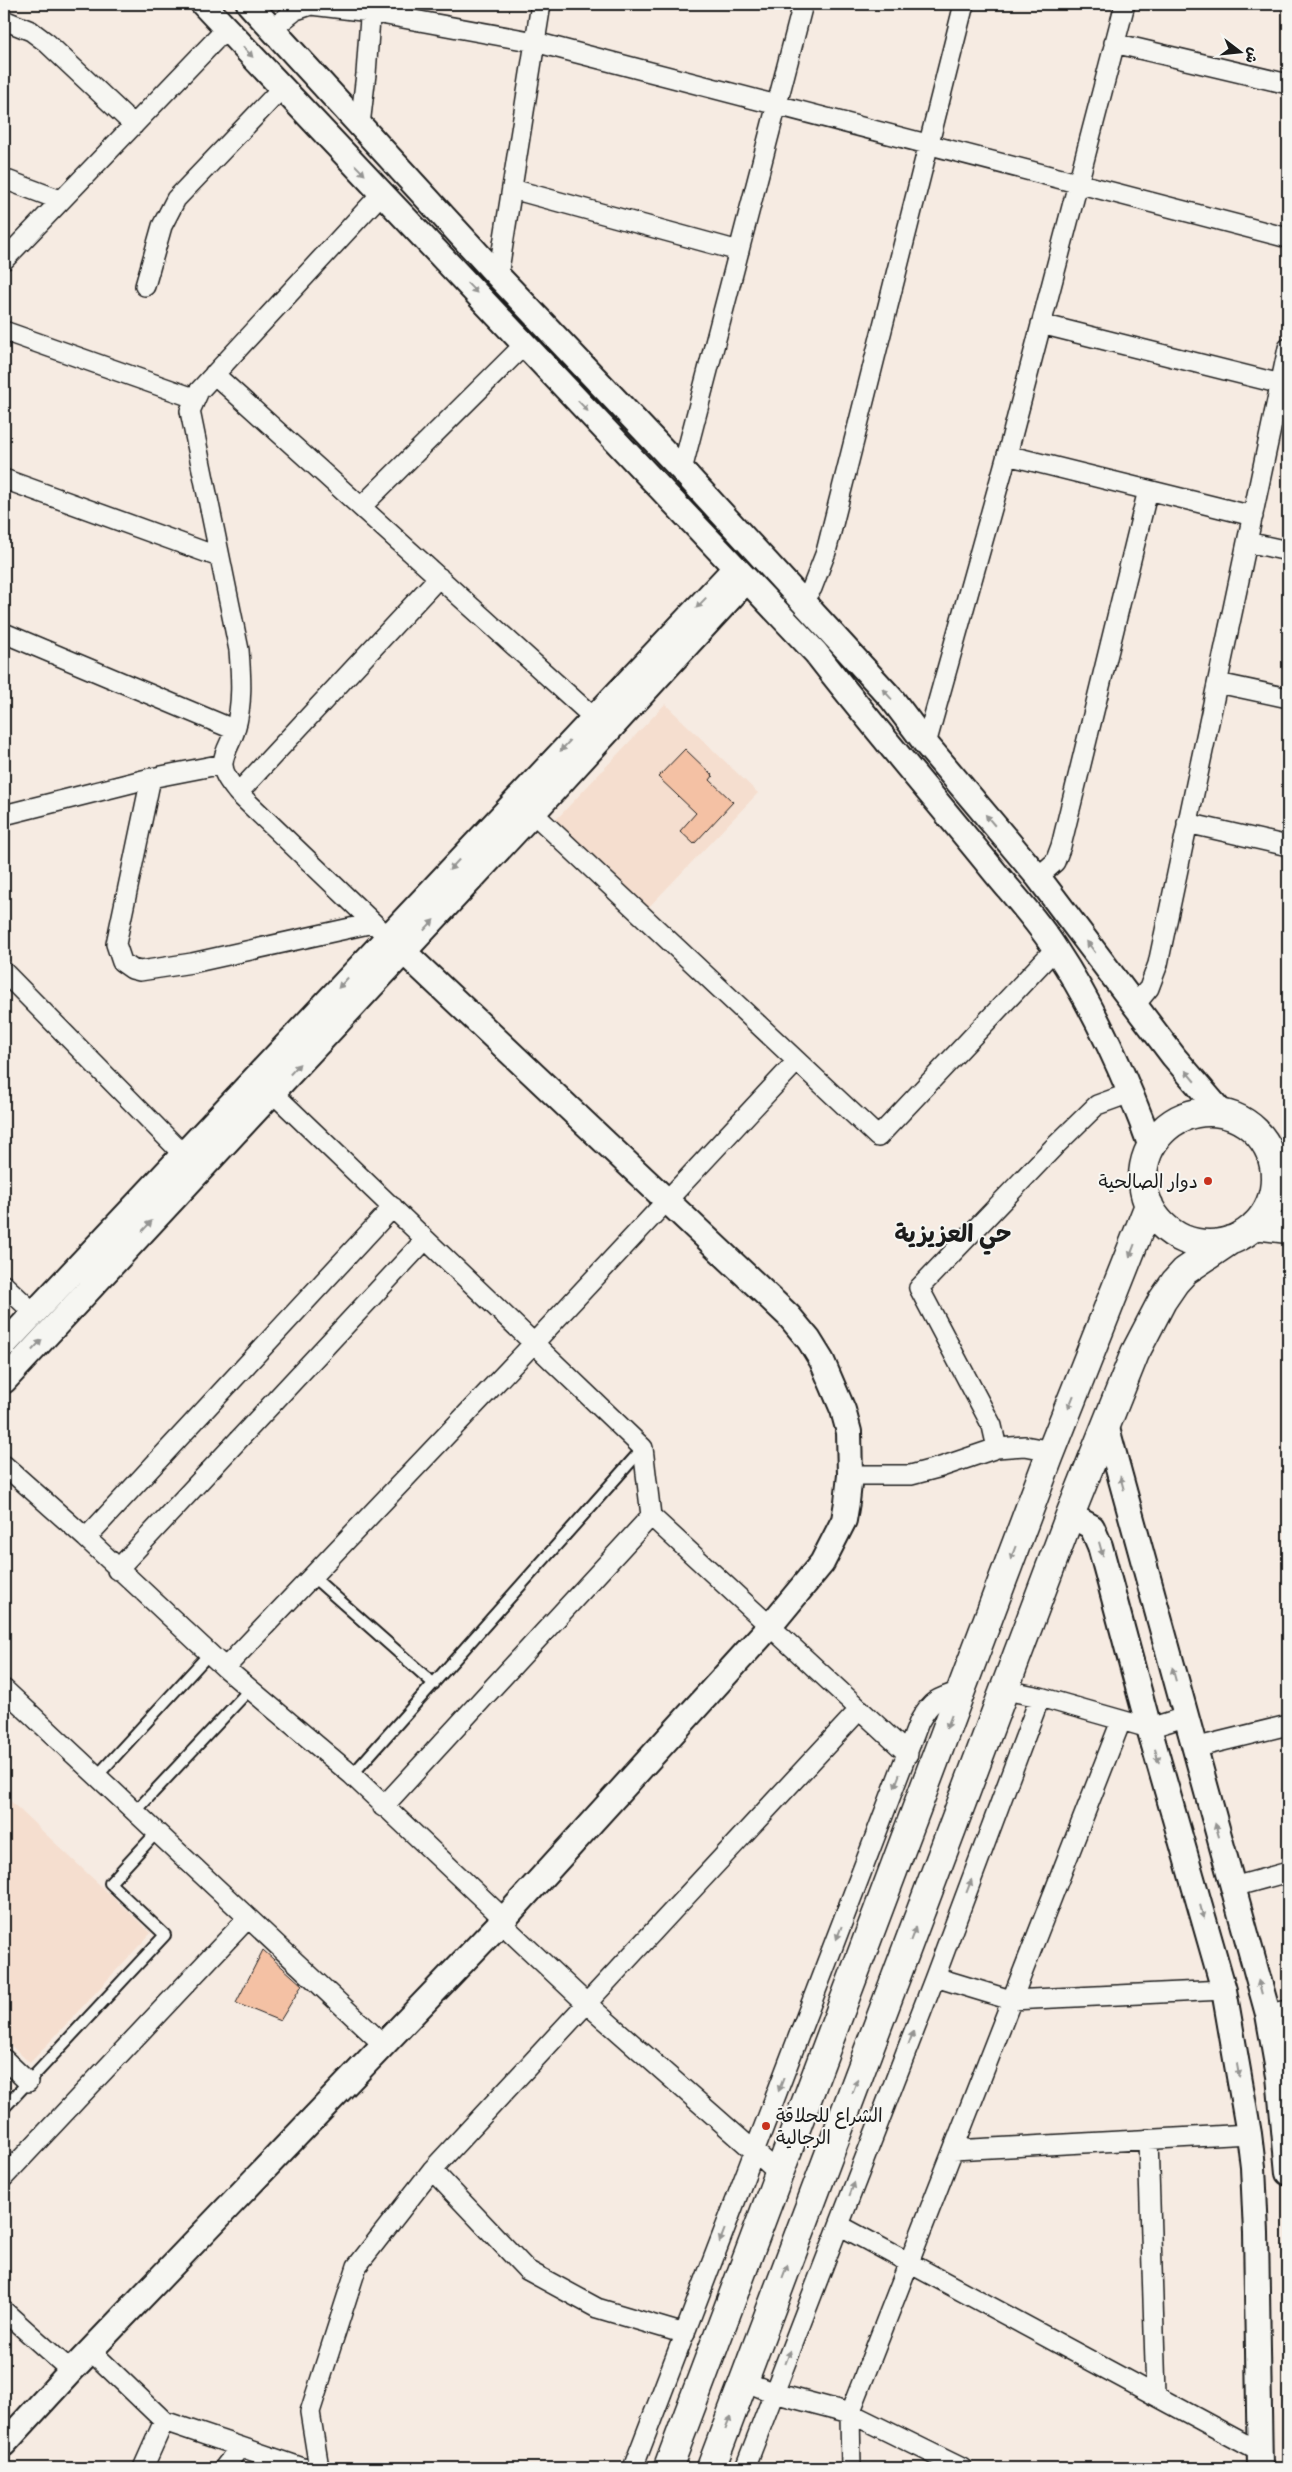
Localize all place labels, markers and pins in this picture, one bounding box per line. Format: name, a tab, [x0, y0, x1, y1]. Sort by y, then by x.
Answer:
place label: دوار الصالحية	[1098, 1173, 1198, 1196]
marker: دوار الصالحية	[1202, 1175, 1214, 1187]
place label: الشراع للحلاقة الرجالية	[776, 2107, 883, 2152]
marker: الشراع للحلاقة الرجالية	[760, 2120, 772, 2132]

